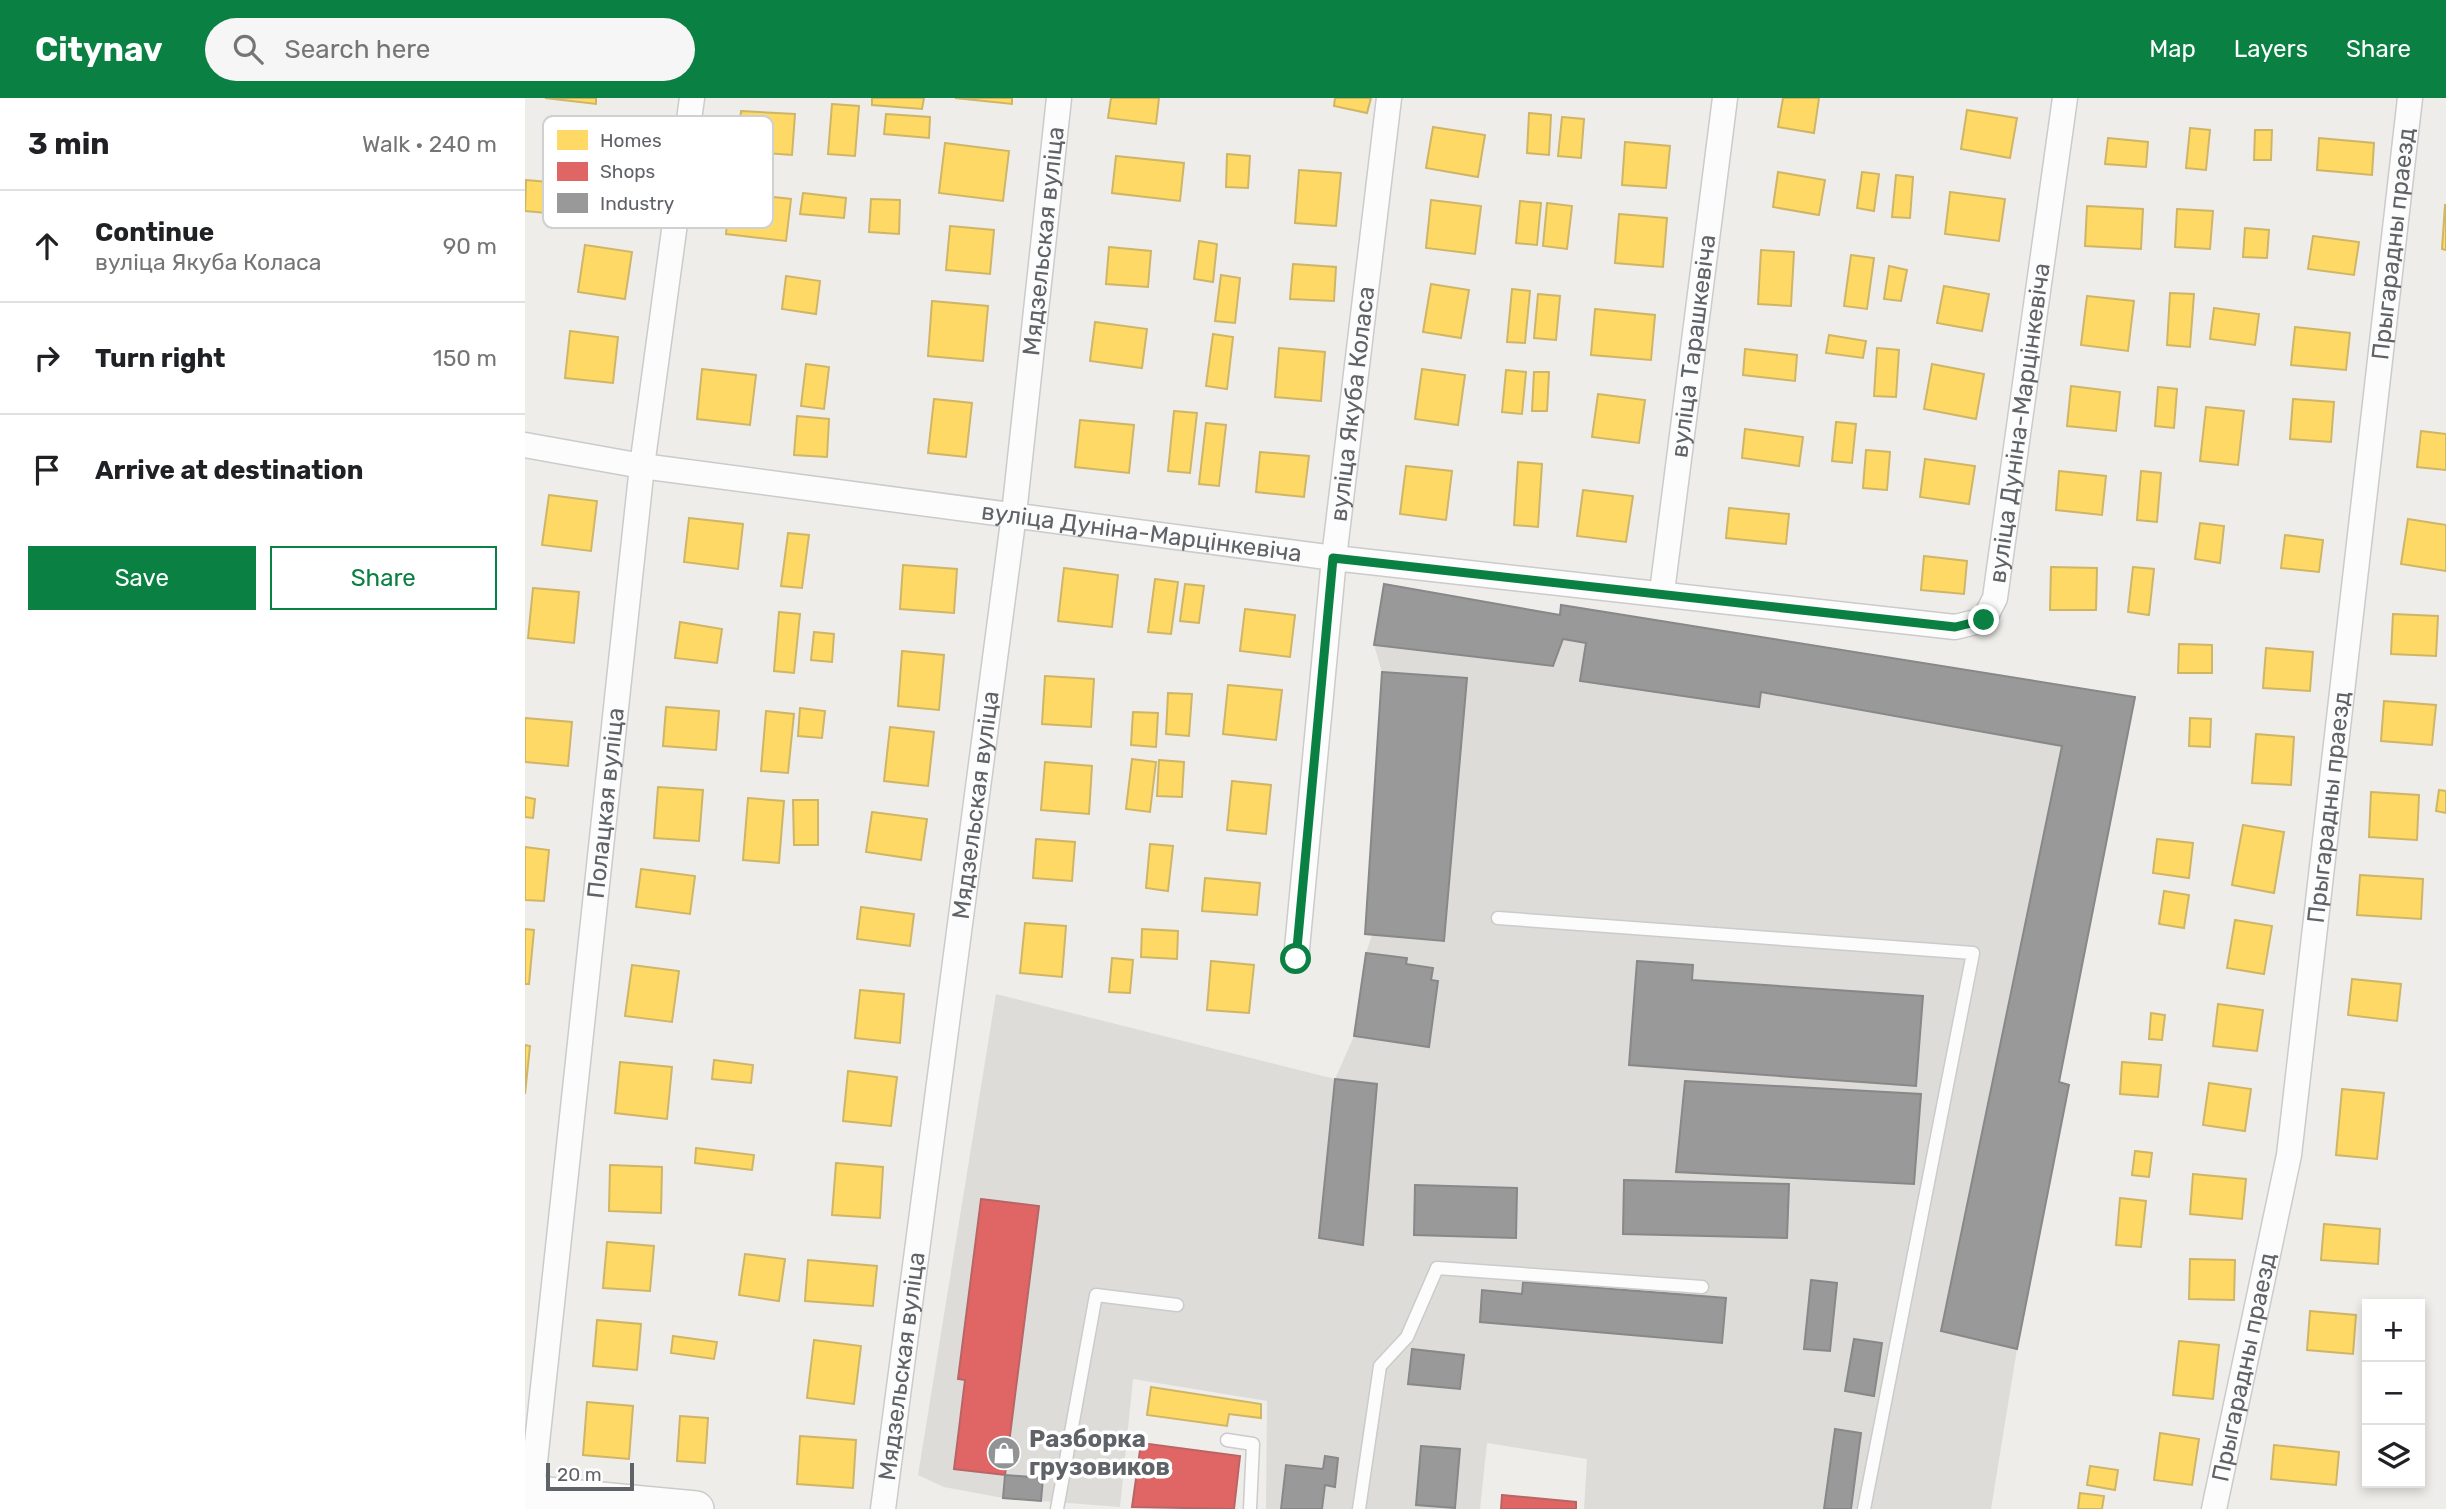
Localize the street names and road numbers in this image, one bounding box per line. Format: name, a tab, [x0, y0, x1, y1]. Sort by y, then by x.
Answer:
street label: Мядзельская вуліца	[1017, 125, 1070, 357]
street label: Прыгарадны праезд	[2366, 126, 2420, 361]
street label: вуліца Тарашкевіча	[1665, 233, 1721, 459]
street label: вуліца Дуніна-Марцінкевіча	[1983, 261, 2056, 585]
street label: вуліца Якуба Коласа	[1324, 285, 1380, 523]
street label: вуліца Дуніна-Марцінкевіча	[980, 497, 1304, 568]
street label: Мядзельская вуліца	[947, 689, 1005, 921]
street label: Прыгарадны праезд	[2302, 690, 2356, 925]
street label: Полацкая вуліца	[582, 706, 630, 900]
street label: Мядзельская вуліца	[873, 1250, 931, 1482]
street label: Прыгарадны праезд	[2206, 1250, 2282, 1484]

